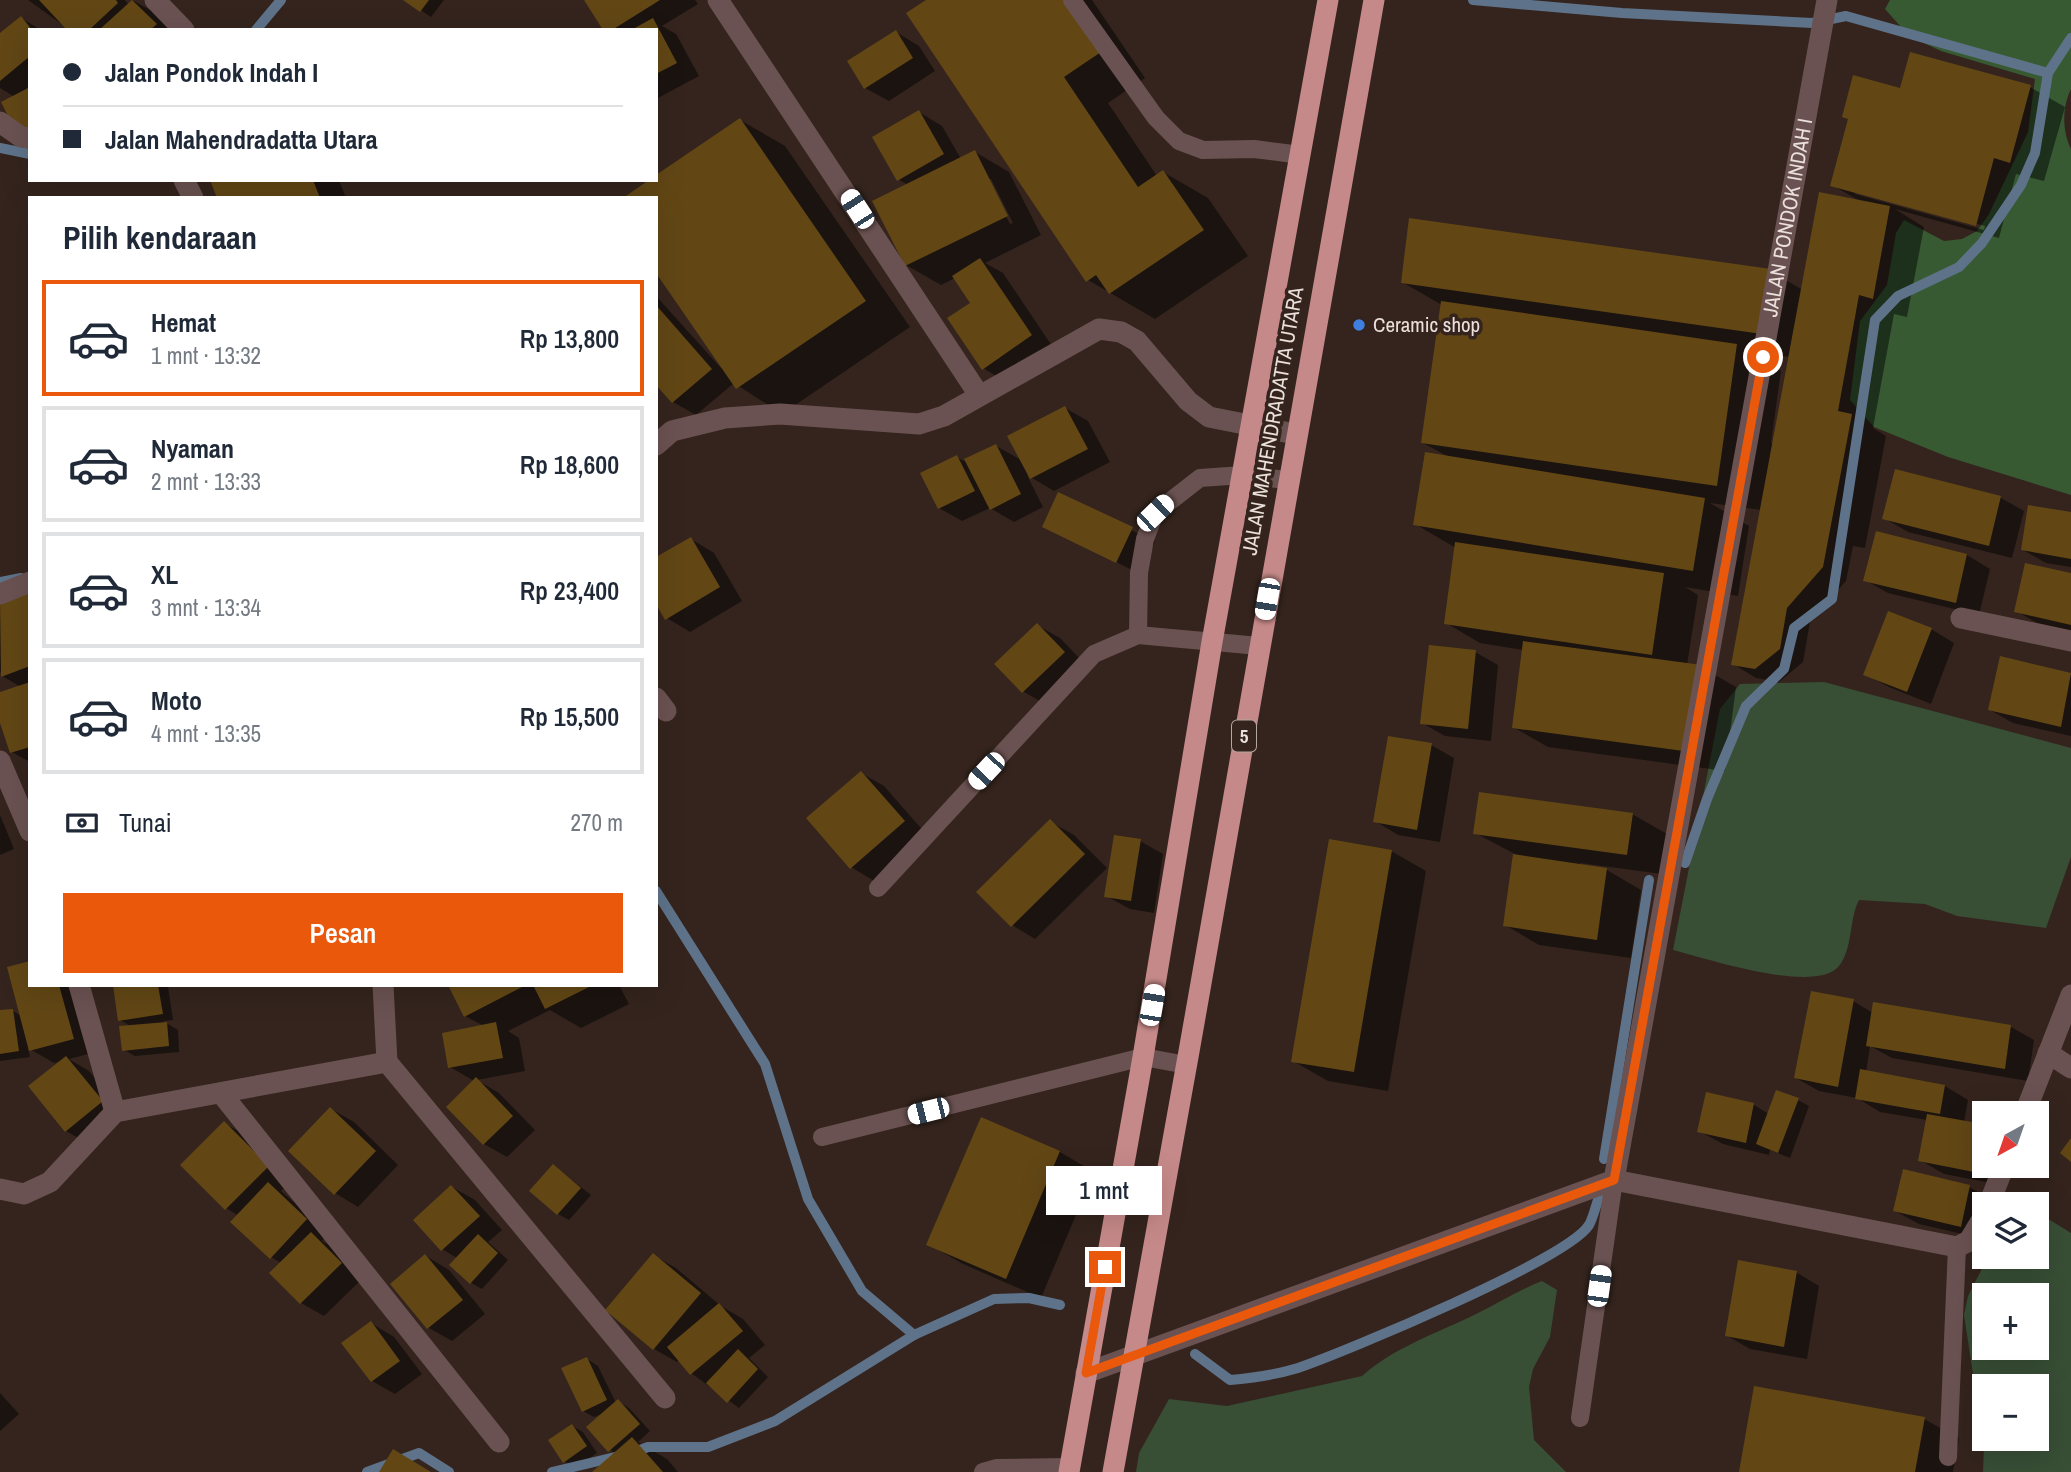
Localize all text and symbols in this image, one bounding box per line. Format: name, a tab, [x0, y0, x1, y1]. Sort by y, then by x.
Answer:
text: Jalan Pondok Indah I	[105, 55, 318, 90]
street label: JALAN PONDOK INDAH I	[1755, 116, 1819, 319]
text: Jalan Mahendradatta Utara	[105, 122, 378, 157]
car	[837, 186, 878, 232]
text: Pilih kendaraan	[63, 216, 257, 259]
street label: JALAN MAHENDRADATTA UTARA	[1235, 284, 1310, 557]
text: Hemat	[151, 305, 216, 340]
icon: car	[67, 307, 130, 370]
place label: Ceramic shop	[1373, 310, 1480, 339]
marker: Ceramic shop	[1351, 317, 1367, 333]
text: Rp 13,800	[520, 321, 619, 356]
text: 1 mnt · 13:32	[151, 340, 261, 371]
route start	[1747, 341, 1779, 373]
text: Nyaman	[151, 431, 234, 466]
icon: car	[67, 433, 130, 496]
text: Rp 18,600	[520, 447, 619, 482]
text: 2 mnt · 13:33	[151, 466, 261, 497]
car	[1133, 491, 1178, 535]
text: XL	[151, 557, 178, 592]
icon: car	[67, 559, 130, 622]
text: Rp 23,400	[520, 573, 619, 608]
car	[1254, 576, 1281, 622]
text: 3 mnt · 13:34	[151, 592, 261, 623]
text: Moto	[151, 683, 202, 718]
icon: car	[67, 685, 130, 748]
text: Rp 15,500	[520, 699, 619, 734]
text: 4 mnt · 13:35	[151, 718, 261, 749]
road number: 5	[1232, 720, 1256, 751]
car	[964, 748, 1009, 794]
icon: cash	[63, 804, 101, 842]
text: Tunai	[119, 805, 172, 840]
text: 270 m	[571, 807, 623, 838]
button: Pesan	[63, 893, 623, 973]
car	[1139, 982, 1166, 1028]
car	[906, 1096, 951, 1126]
north arrow	[1972, 1101, 2049, 1178]
map controls	[1972, 1101, 2049, 1451]
callout: 1 mnt	[1047, 1166, 1163, 1214]
text: 1 mnt	[1079, 1175, 1129, 1206]
button: layers	[1972, 1192, 2049, 1269]
route end	[1089, 1251, 1121, 1283]
car	[1586, 1264, 1613, 1308]
button: +	[1972, 1283, 2049, 1360]
button: −	[1972, 1374, 2049, 1451]

